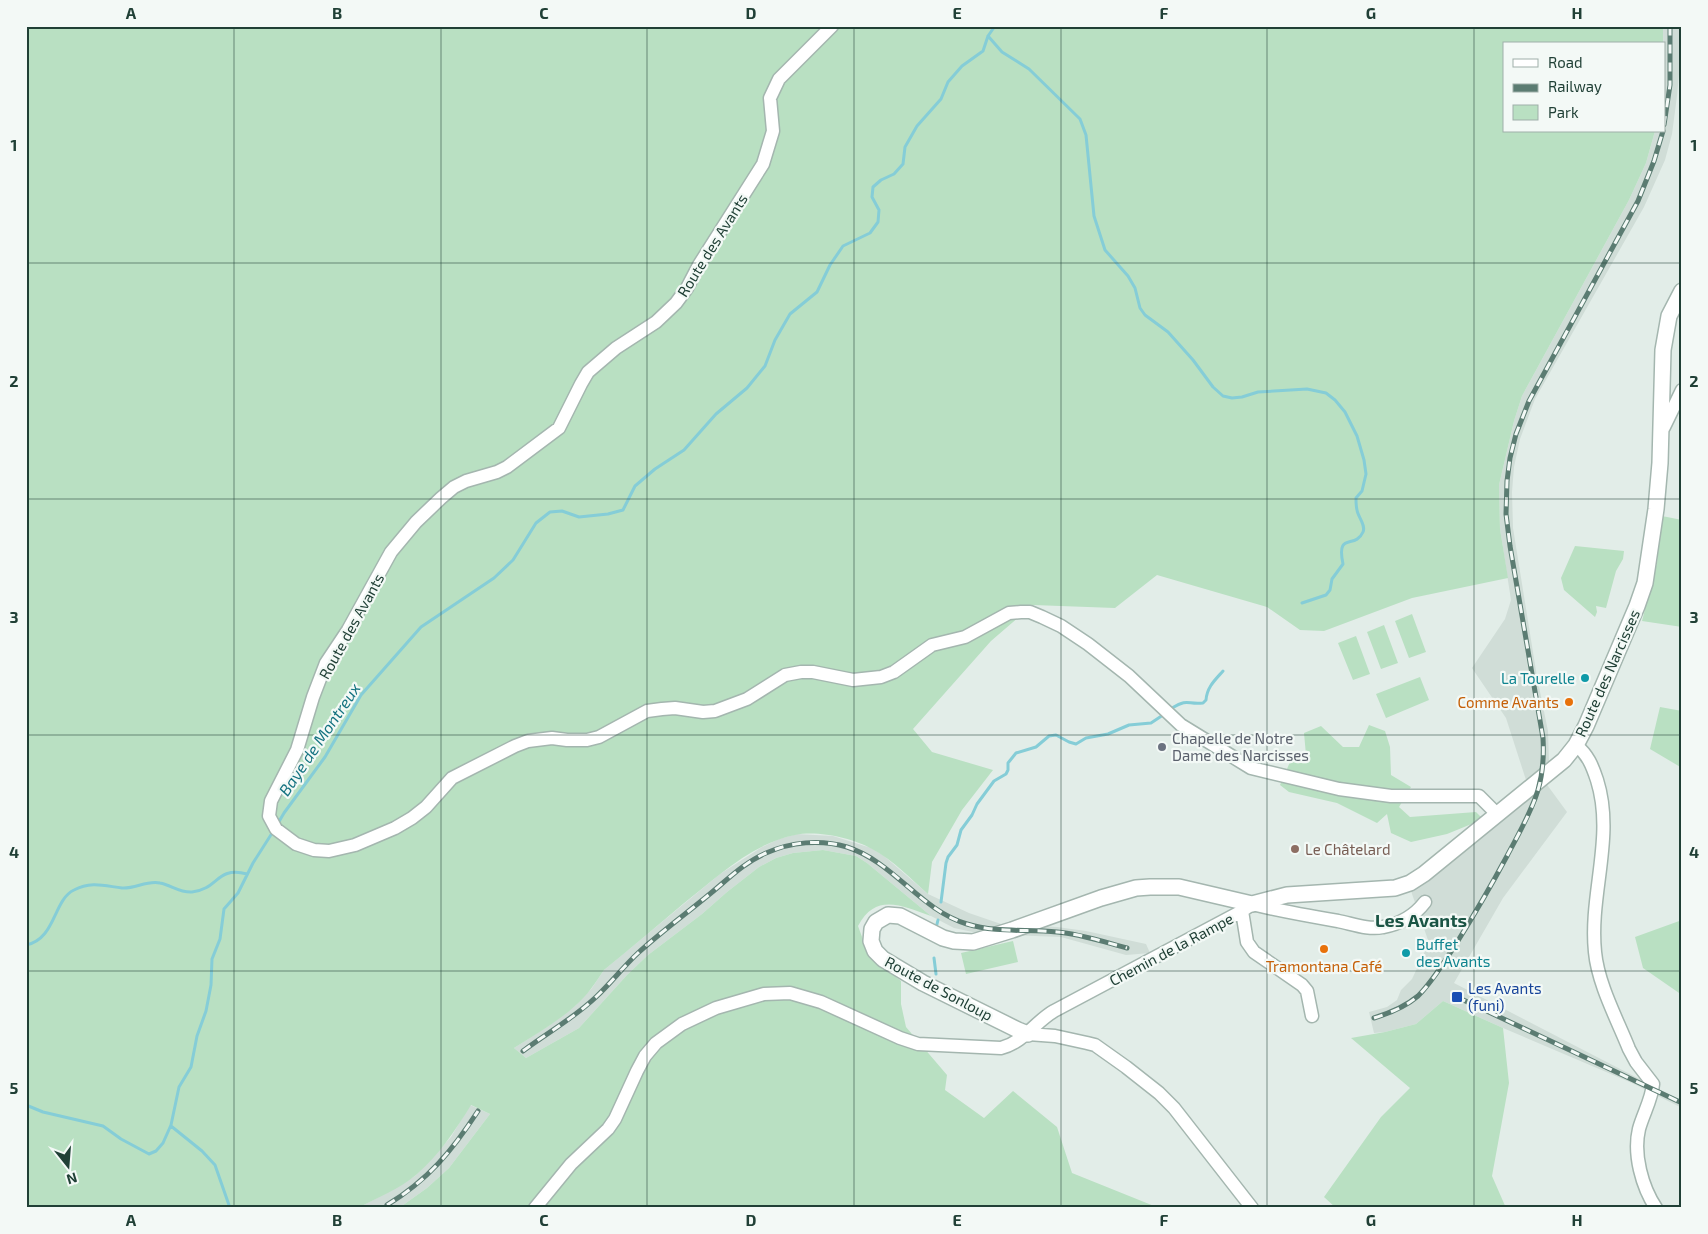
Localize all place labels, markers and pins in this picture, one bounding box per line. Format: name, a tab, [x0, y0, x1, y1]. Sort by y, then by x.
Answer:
place label: La Tourelle	[1501, 669, 1575, 687]
marker: La Tourelle	[1579, 672, 1591, 684]
place label: Comme Avants	[1457, 693, 1559, 711]
marker: Comme Avants	[1563, 696, 1575, 708]
place label: Chapelle de Notre Dame des Narcisses	[1172, 729, 1309, 764]
marker: Chapelle de Notre Dame des Narcisses	[1156, 741, 1168, 753]
place label: Le Châtelard	[1305, 840, 1391, 858]
marker: Le Châtelard	[1289, 843, 1301, 855]
place label: Buffet des Avants	[1416, 935, 1490, 970]
marker: Tramontana Café	[1318, 943, 1330, 955]
marker: Buffet des Avants	[1400, 947, 1412, 959]
place label: Tramontana Café	[1266, 957, 1382, 975]
place label: Les Avants (funi)	[1468, 979, 1542, 1014]
marker: Les Avants (funi)	[1450, 990, 1464, 1004]

